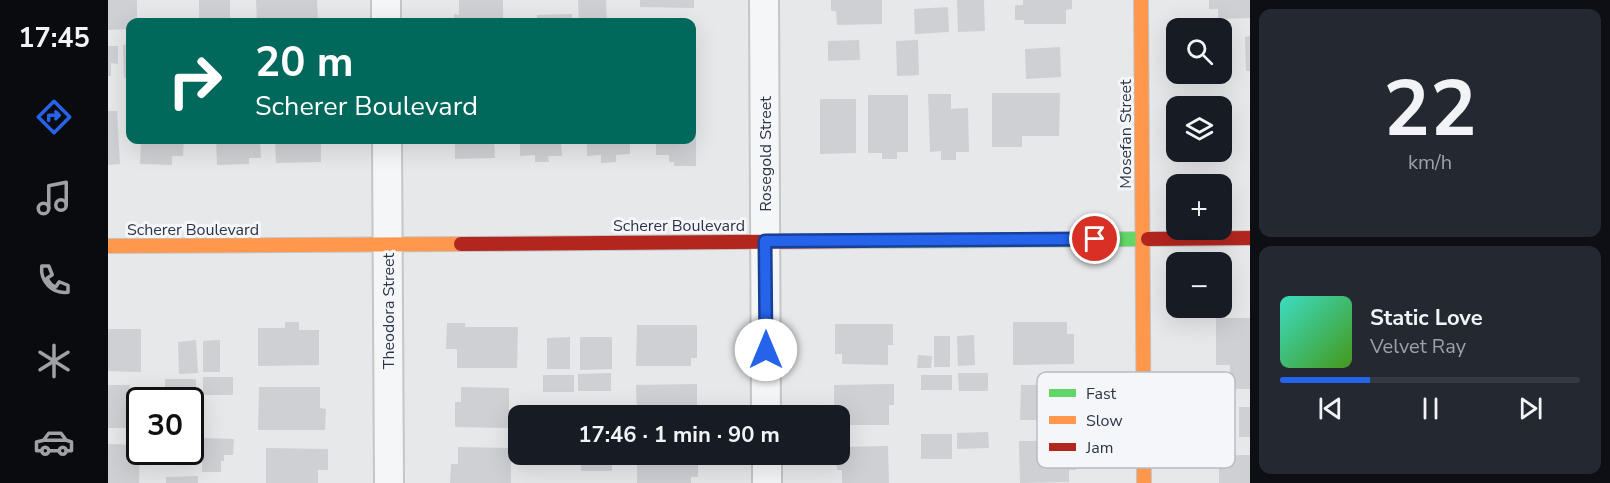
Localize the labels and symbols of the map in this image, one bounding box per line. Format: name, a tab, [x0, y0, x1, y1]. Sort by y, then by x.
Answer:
street label: Mosefan Street	[1115, 79, 1137, 189]
street label: Rosegold Street	[755, 96, 777, 212]
pin	[1069, 213, 1120, 264]
street label: Scherer Boulevard	[613, 215, 745, 237]
street label: Scherer Boulevard	[127, 219, 259, 241]
street label: Theodora Street	[378, 252, 400, 369]
position arrow	[734, 318, 798, 382]
legend	[1037, 372, 1235, 468]
text: Fast	[1086, 383, 1117, 405]
speed limit sign: 30	[126, 387, 204, 465]
text: Slow	[1086, 410, 1123, 432]
text: Jam	[1085, 437, 1113, 459]

